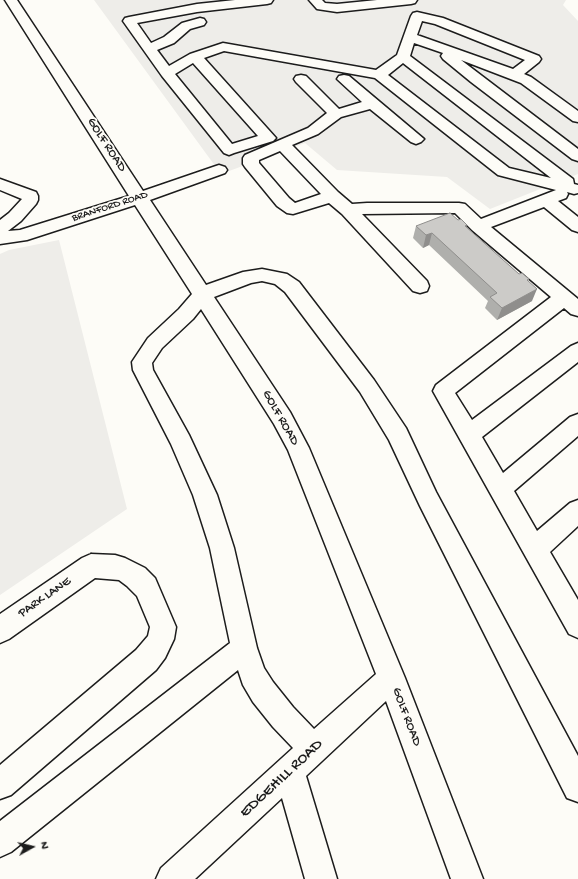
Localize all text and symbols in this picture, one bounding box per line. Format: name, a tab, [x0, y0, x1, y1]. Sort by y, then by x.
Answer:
street label: GOLF ROAD	[83, 115, 129, 175]
street label: BRANFORD ROAD	[70, 189, 150, 225]
street label: GOLF ROAD	[258, 388, 302, 448]
street label: PARK LANE	[16, 574, 74, 622]
street label: GOLF ROAD	[388, 686, 424, 748]
street label: EDGEHILL ROAD	[236, 736, 328, 822]
north arrow	[12, 827, 52, 867]
text: N	[37, 841, 50, 850]

